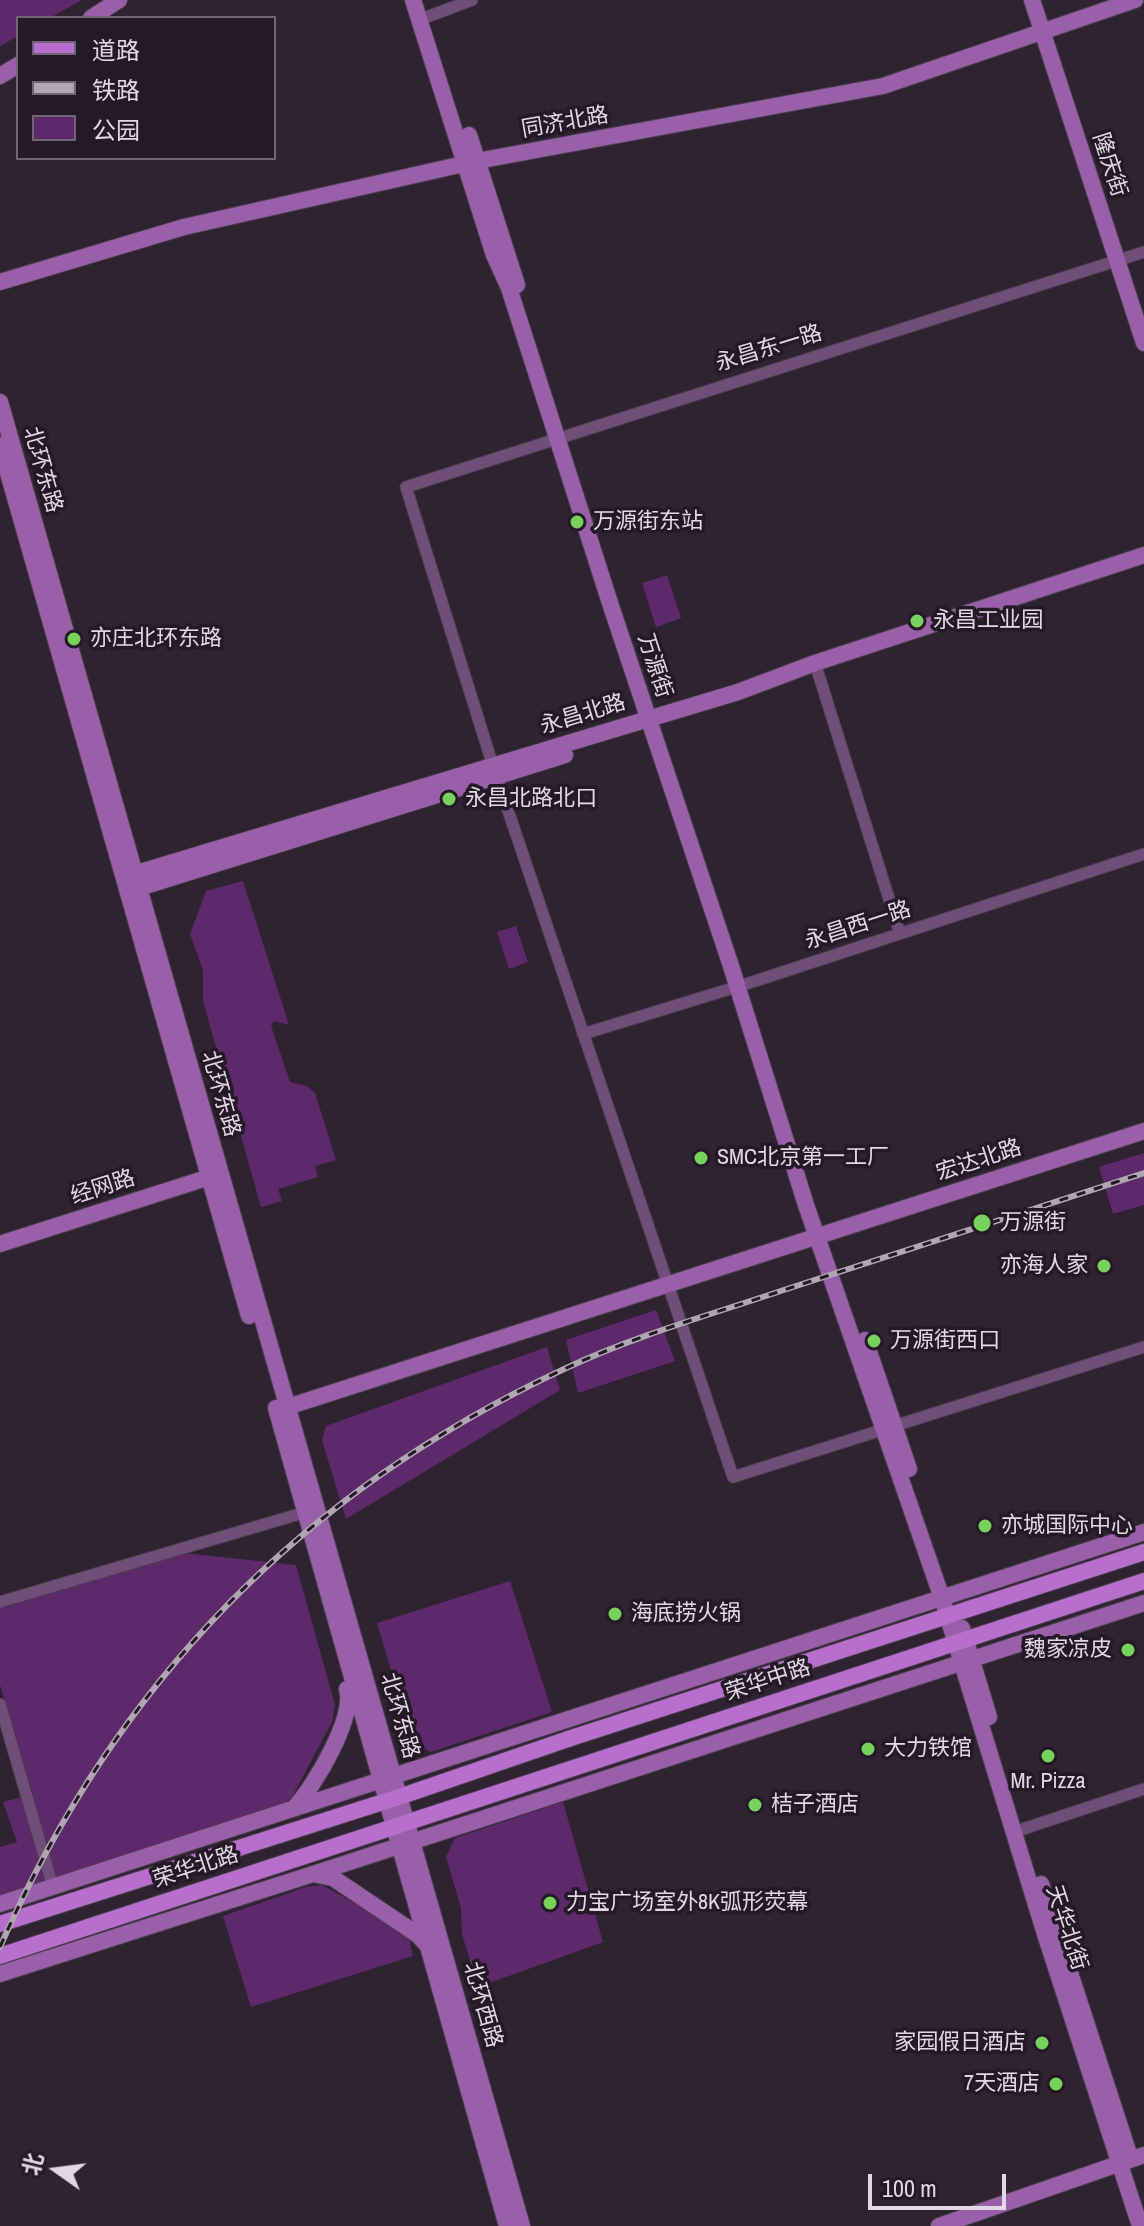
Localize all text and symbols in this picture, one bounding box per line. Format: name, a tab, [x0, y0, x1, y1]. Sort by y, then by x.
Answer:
legend	[16, 16, 276, 160]
text: 道路	[92, 34, 140, 66]
text: 铁路	[92, 74, 140, 106]
street label: 同济北路	[519, 102, 611, 144]
text: 公园	[92, 114, 140, 146]
street label: 隆庆街	[1086, 130, 1132, 200]
street label: 永昌东一路	[713, 320, 825, 378]
street label: 北环东路	[17, 424, 67, 516]
place label: 万源街东站	[593, 509, 703, 535]
marker: 万源街东站	[568, 513, 586, 531]
place label: 永昌工业园	[933, 608, 1043, 634]
marker: 永昌工业园	[908, 612, 926, 630]
place label: 亦庄北环东路	[90, 626, 222, 652]
marker: 亦庄北环东路	[65, 630, 83, 648]
street label: 万源街	[631, 631, 677, 701]
street label: 永昌北路	[537, 690, 629, 740]
place label: 永昌北路北口	[465, 786, 597, 812]
marker: 永昌北路北口	[440, 790, 458, 808]
street label: 永昌西一路	[802, 896, 914, 956]
street label: 北环东路	[195, 1048, 245, 1140]
street label: 宏达北路	[933, 1135, 1025, 1187]
place label: SMC北京第一工厂	[717, 1145, 889, 1171]
marker: SMC北京第一工厂	[692, 1149, 710, 1167]
street label: 经网路	[68, 1165, 138, 1211]
place label: 万源街	[1000, 1210, 1066, 1236]
marker: 万源街	[971, 1212, 993, 1234]
place label: 亦海人家	[1000, 1253, 1088, 1279]
marker: 亦海人家	[1095, 1257, 1113, 1275]
place label: 万源街西口	[890, 1328, 1000, 1354]
marker: 万源街西口	[865, 1332, 883, 1350]
place label: 亦城国际中心	[1001, 1513, 1133, 1539]
marker: 亦城国际中心	[976, 1517, 994, 1535]
place label: 海底捞火锅	[631, 1601, 741, 1627]
marker: 海底捞火锅	[606, 1605, 624, 1623]
place label: 魏家凉皮	[1024, 1637, 1112, 1663]
marker: 魏家凉皮	[1119, 1641, 1137, 1659]
street label: 荣华中路	[722, 1655, 814, 1707]
street label: 北环东路	[374, 1670, 424, 1762]
place label: 大力铁馆	[884, 1736, 972, 1762]
marker: 大力铁馆	[859, 1740, 877, 1758]
marker: Mr. Pizza	[1039, 1747, 1057, 1765]
place label: Mr. Pizza	[1010, 1769, 1086, 1795]
place label: 桔子酒店	[771, 1792, 859, 1818]
marker: 桔子酒店	[746, 1796, 764, 1814]
street label: 荣华北路	[150, 1842, 242, 1894]
street label: 天华北街	[1040, 1882, 1092, 1974]
place label: 力宝广场室外8K弧形荧幕	[566, 1890, 808, 1916]
marker: 力宝广场室外8K弧形荧幕	[541, 1894, 559, 1912]
street label: 北环西路	[457, 1959, 507, 2051]
place label: 家园假日酒店	[894, 2030, 1026, 2056]
marker: 家园假日酒店	[1033, 2034, 1051, 2052]
place label: 7天酒店	[964, 2071, 1040, 2097]
marker: 7天酒店	[1047, 2075, 1065, 2093]
north arrow	[16, 2130, 96, 2210]
text: 北	[15, 2150, 50, 2179]
scale bar	[872, 2158, 1010, 2208]
text: 100 m	[882, 2172, 937, 2204]

